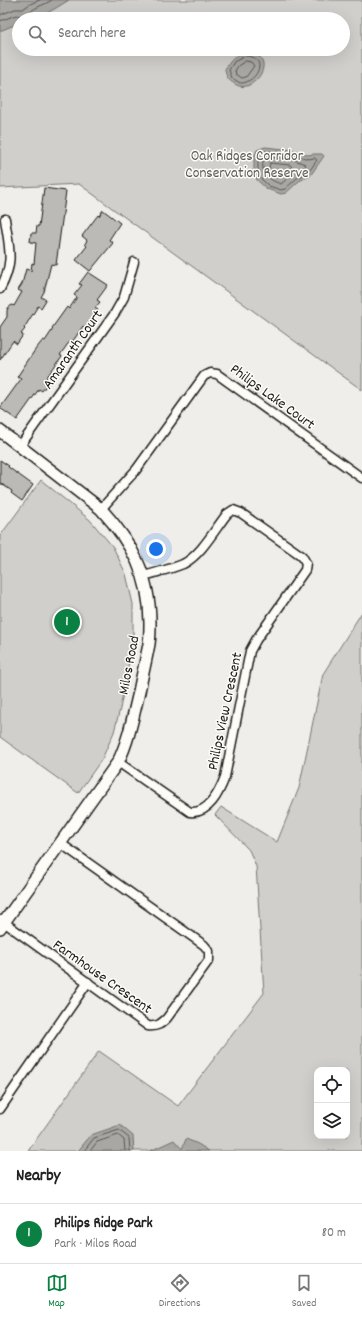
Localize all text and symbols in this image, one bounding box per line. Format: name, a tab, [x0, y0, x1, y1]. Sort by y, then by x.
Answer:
search box	[12, 12, 350, 56]
icon: search	[26, 23, 48, 45]
text: Search here	[58, 23, 126, 45]
park label: Oak Ridges Corridor Conservation Reserve	[185, 146, 309, 185]
street label: Amaranth Court	[38, 306, 109, 394]
street label: Philips Lake Court	[225, 359, 319, 436]
your location	[146, 539, 166, 559]
pin: 1	[54, 607, 80, 637]
street label: Milos Road	[113, 634, 146, 697]
street label: Philips View Crescent	[203, 650, 249, 772]
street label: Farmhouse Crescent	[48, 935, 156, 1020]
map controls	[314, 1067, 350, 1139]
button: locate	[314, 1067, 350, 1103]
button: layers	[314, 1103, 350, 1139]
text: Nearby	[16, 1165, 60, 1189]
text: Philips Ridge Park	[54, 1213, 153, 1235]
text: 1	[28, 1224, 30, 1243]
text: 80 m	[322, 1224, 346, 1243]
text: Park · Milos Road	[54, 1235, 137, 1254]
tab: Map	[46, 1272, 68, 1312]
tab: Directions	[159, 1272, 201, 1312]
tab: Saved	[292, 1272, 316, 1312]

